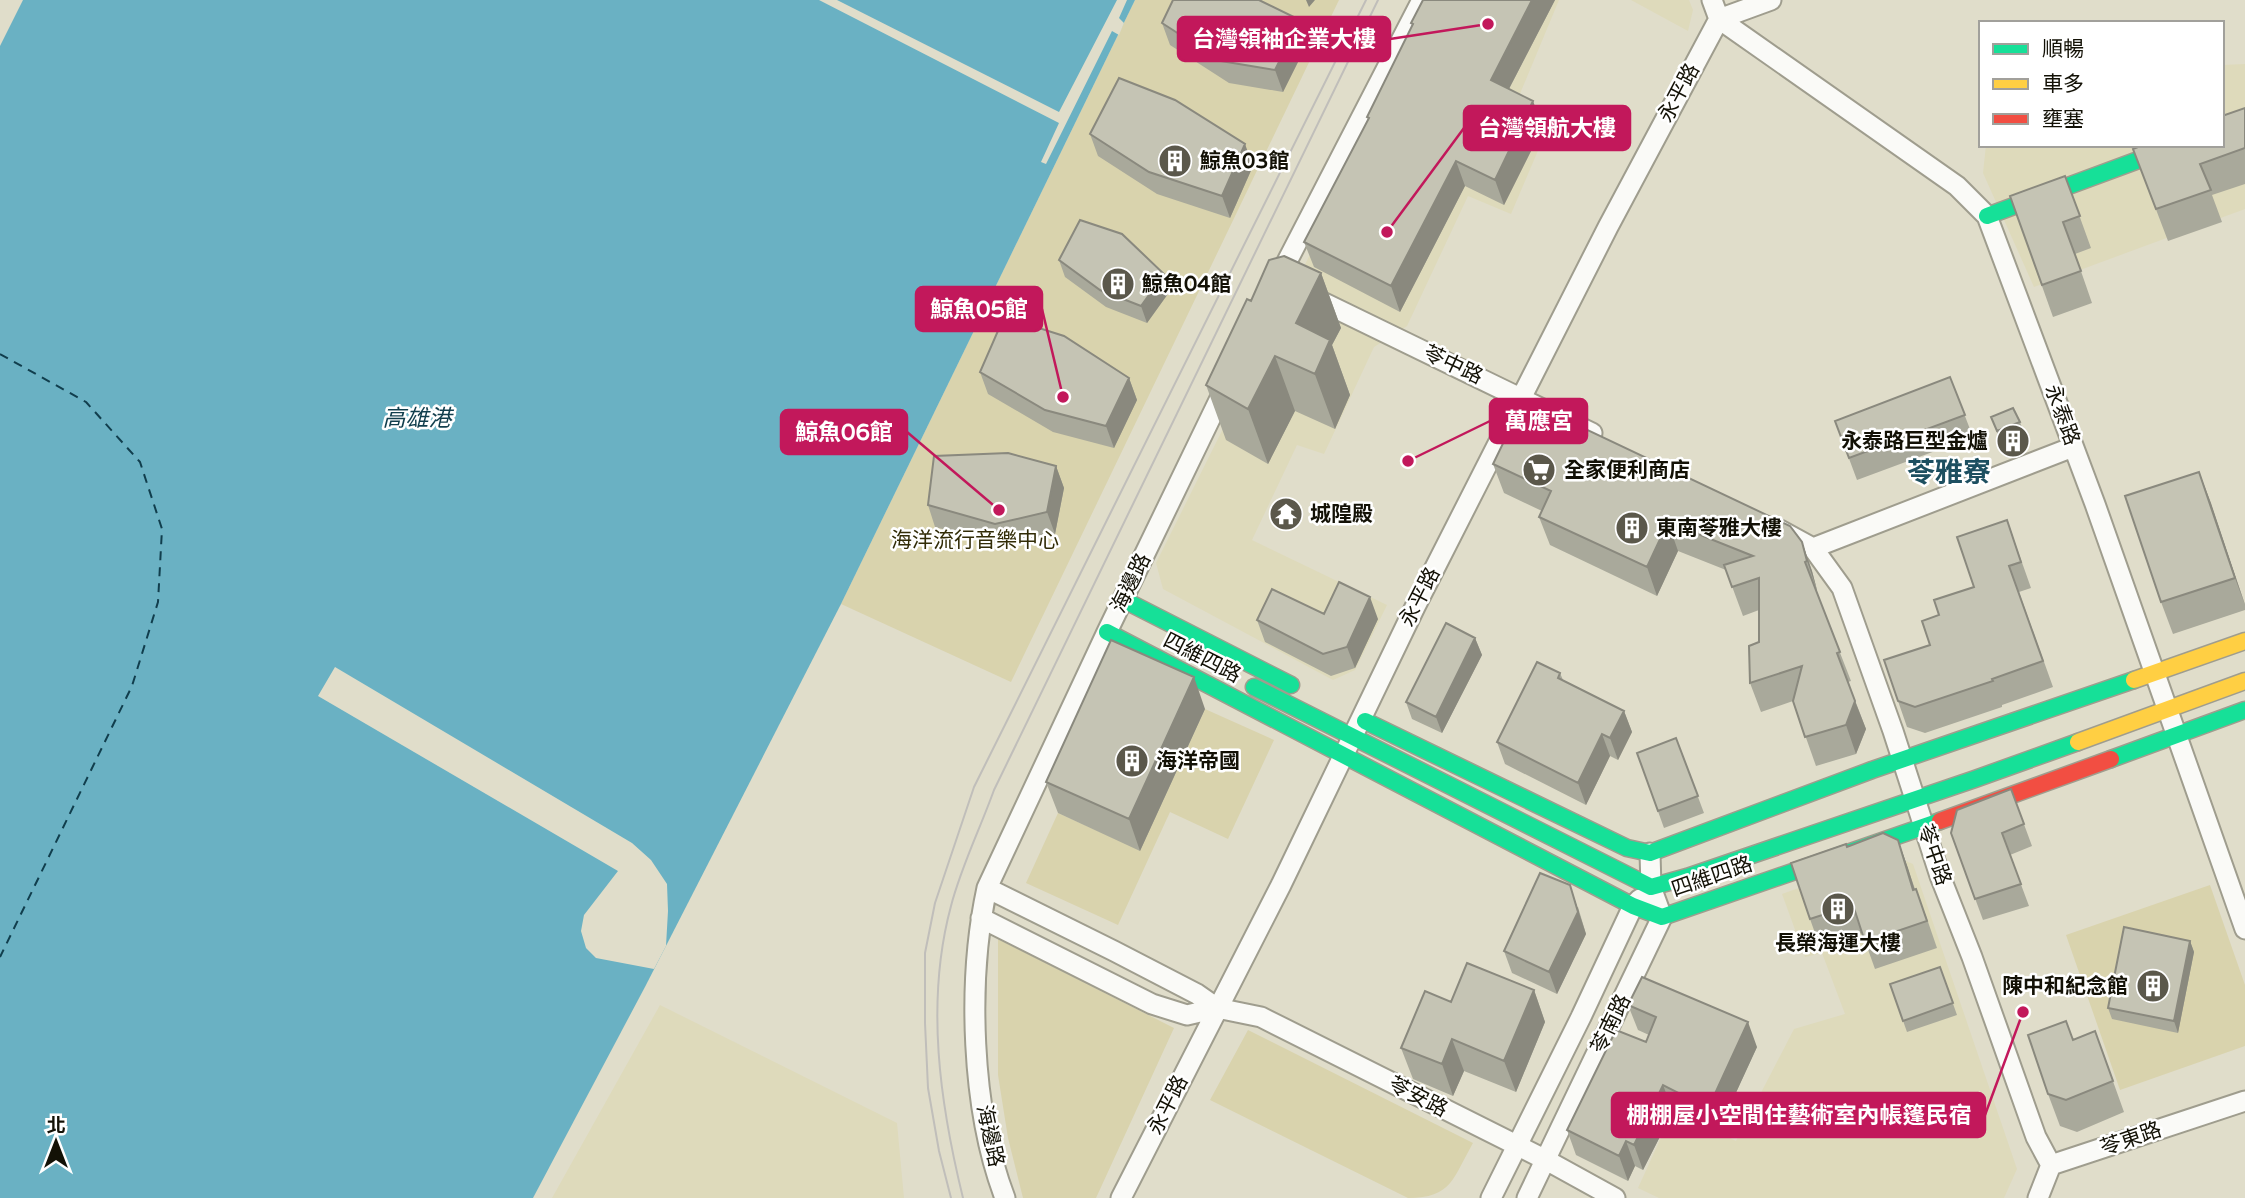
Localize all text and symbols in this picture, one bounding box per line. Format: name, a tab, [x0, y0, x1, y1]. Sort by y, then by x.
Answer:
callout: 台灣領袖企業大樓	[1178, 17, 1390, 61]
legend	[1979, 21, 2224, 147]
text: 台灣領袖企業大樓	[1192, 26, 1376, 54]
text: 順暢	[2042, 37, 2084, 62]
street label: 永平路	[1653, 59, 1705, 127]
text: 車多	[2042, 72, 2084, 97]
callout: 台灣領航大樓	[1464, 106, 1630, 150]
text: 壅塞	[2042, 107, 2084, 132]
text: 台灣領航大樓	[1478, 115, 1616, 143]
building icon: 鯨魚03館	[1156, 142, 1194, 180]
place label: 鯨魚03館	[1200, 149, 1289, 174]
building icon: 鯨魚04館	[1099, 265, 1137, 303]
place label: 鯨魚04館	[1142, 272, 1231, 297]
callout: 鯨魚05館	[916, 287, 1042, 331]
text: 鯨魚05館	[930, 296, 1028, 324]
street label: 苓中路	[1419, 340, 1487, 390]
street label: 永泰路	[2039, 381, 2085, 449]
callout: 萬應宮	[1490, 399, 1587, 443]
water label: 高雄港	[383, 405, 455, 433]
text: 萬應宮	[1505, 408, 1574, 436]
callout: 鯨魚06館	[781, 410, 907, 454]
text: 鯨魚06館	[795, 419, 893, 447]
building icon: 永泰路巨型金爐	[1994, 422, 2032, 460]
place label: 永泰路巨型金爐	[1841, 429, 1988, 454]
supermarket icon: 全家便利商店	[1520, 451, 1558, 489]
district label: 苓雅寮	[1907, 456, 1991, 490]
place label: 全家便利商店	[1564, 458, 1690, 483]
temple icon: 城隍殿	[1267, 495, 1305, 533]
place label: 城隍殿	[1310, 502, 1373, 527]
building icon: 東南苓雅大樓	[1613, 509, 1651, 547]
place label: 東南苓雅大樓	[1656, 516, 1782, 541]
park label: 海洋流行音樂中心	[891, 528, 1059, 553]
street label: 海邊路	[1106, 549, 1156, 617]
street label: 永平路	[1395, 563, 1445, 631]
street label: 四維四路	[1159, 628, 1245, 688]
building icon: 海洋帝國	[1113, 742, 1151, 780]
place label: 海洋帝國	[1156, 749, 1240, 774]
street label: 苓中路	[1912, 821, 1956, 889]
street label: 四維四路	[1668, 852, 1756, 902]
building icon: 長榮海運大樓	[1819, 890, 1857, 928]
place label: 長榮海運大樓	[1775, 931, 1901, 956]
building icon: 陳中和紀念館	[2134, 967, 2172, 1005]
place label: 陳中和紀念館	[2002, 974, 2128, 999]
street label: 苓南路	[1586, 990, 1636, 1058]
street label: 永平路	[1143, 1071, 1193, 1139]
street label: 苓安路	[1384, 1072, 1452, 1122]
callout: 棚棚屋小空間住藝術室內帳篷民宿	[1612, 1093, 1985, 1137]
text: 棚棚屋小空間住藝術室內帳篷民宿	[1627, 1102, 1972, 1130]
street label: 海邊路	[971, 1103, 1009, 1169]
north arrow	[21, 1107, 91, 1177]
text: 北	[46, 1115, 66, 1137]
street label: 苓東路	[2097, 1117, 2165, 1161]

